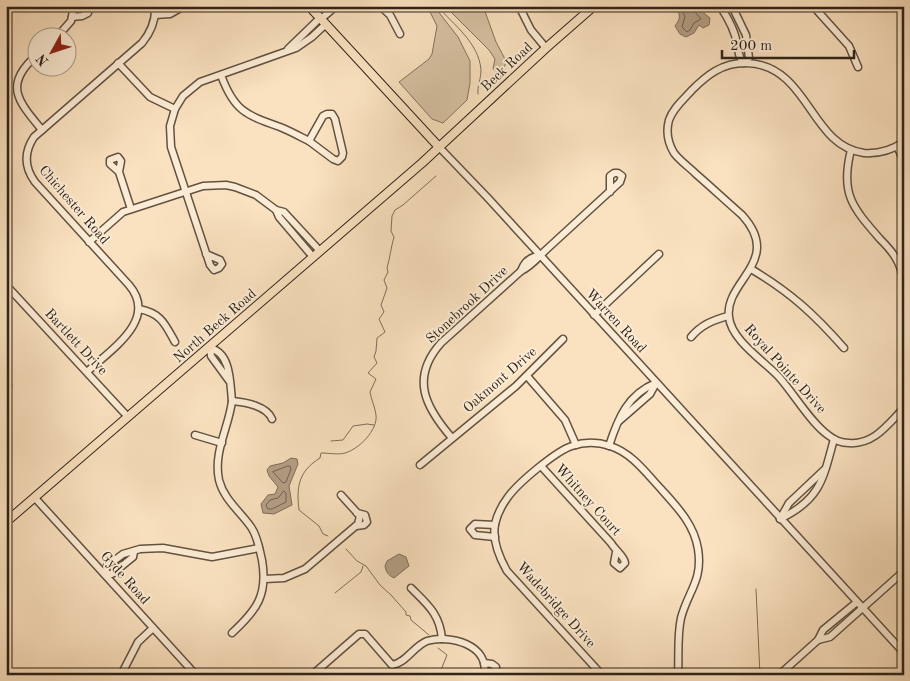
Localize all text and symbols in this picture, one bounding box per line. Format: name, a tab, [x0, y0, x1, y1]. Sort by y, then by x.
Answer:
north arrow	[28, 28, 78, 78]
scale bar	[722, 28, 855, 60]
text: 200 m	[730, 39, 772, 54]
street label: Beck Road	[479, 40, 535, 94]
text: N	[34, 51, 52, 68]
street label: Chichester Road	[36, 163, 112, 247]
street label: Stonebrook Drive	[423, 264, 511, 346]
street label: North Beck Road	[171, 286, 259, 366]
street label: Warren Road	[583, 286, 649, 356]
street label: Bartlett Drive	[42, 306, 110, 378]
street label: Royal Pointe Drive	[741, 322, 829, 416]
street label: Oakmont Drive	[461, 345, 539, 415]
street label: Whitney Court	[552, 461, 624, 539]
street label: Gyde Road	[98, 549, 152, 607]
street label: Wadebridge Drive	[514, 559, 598, 651]

